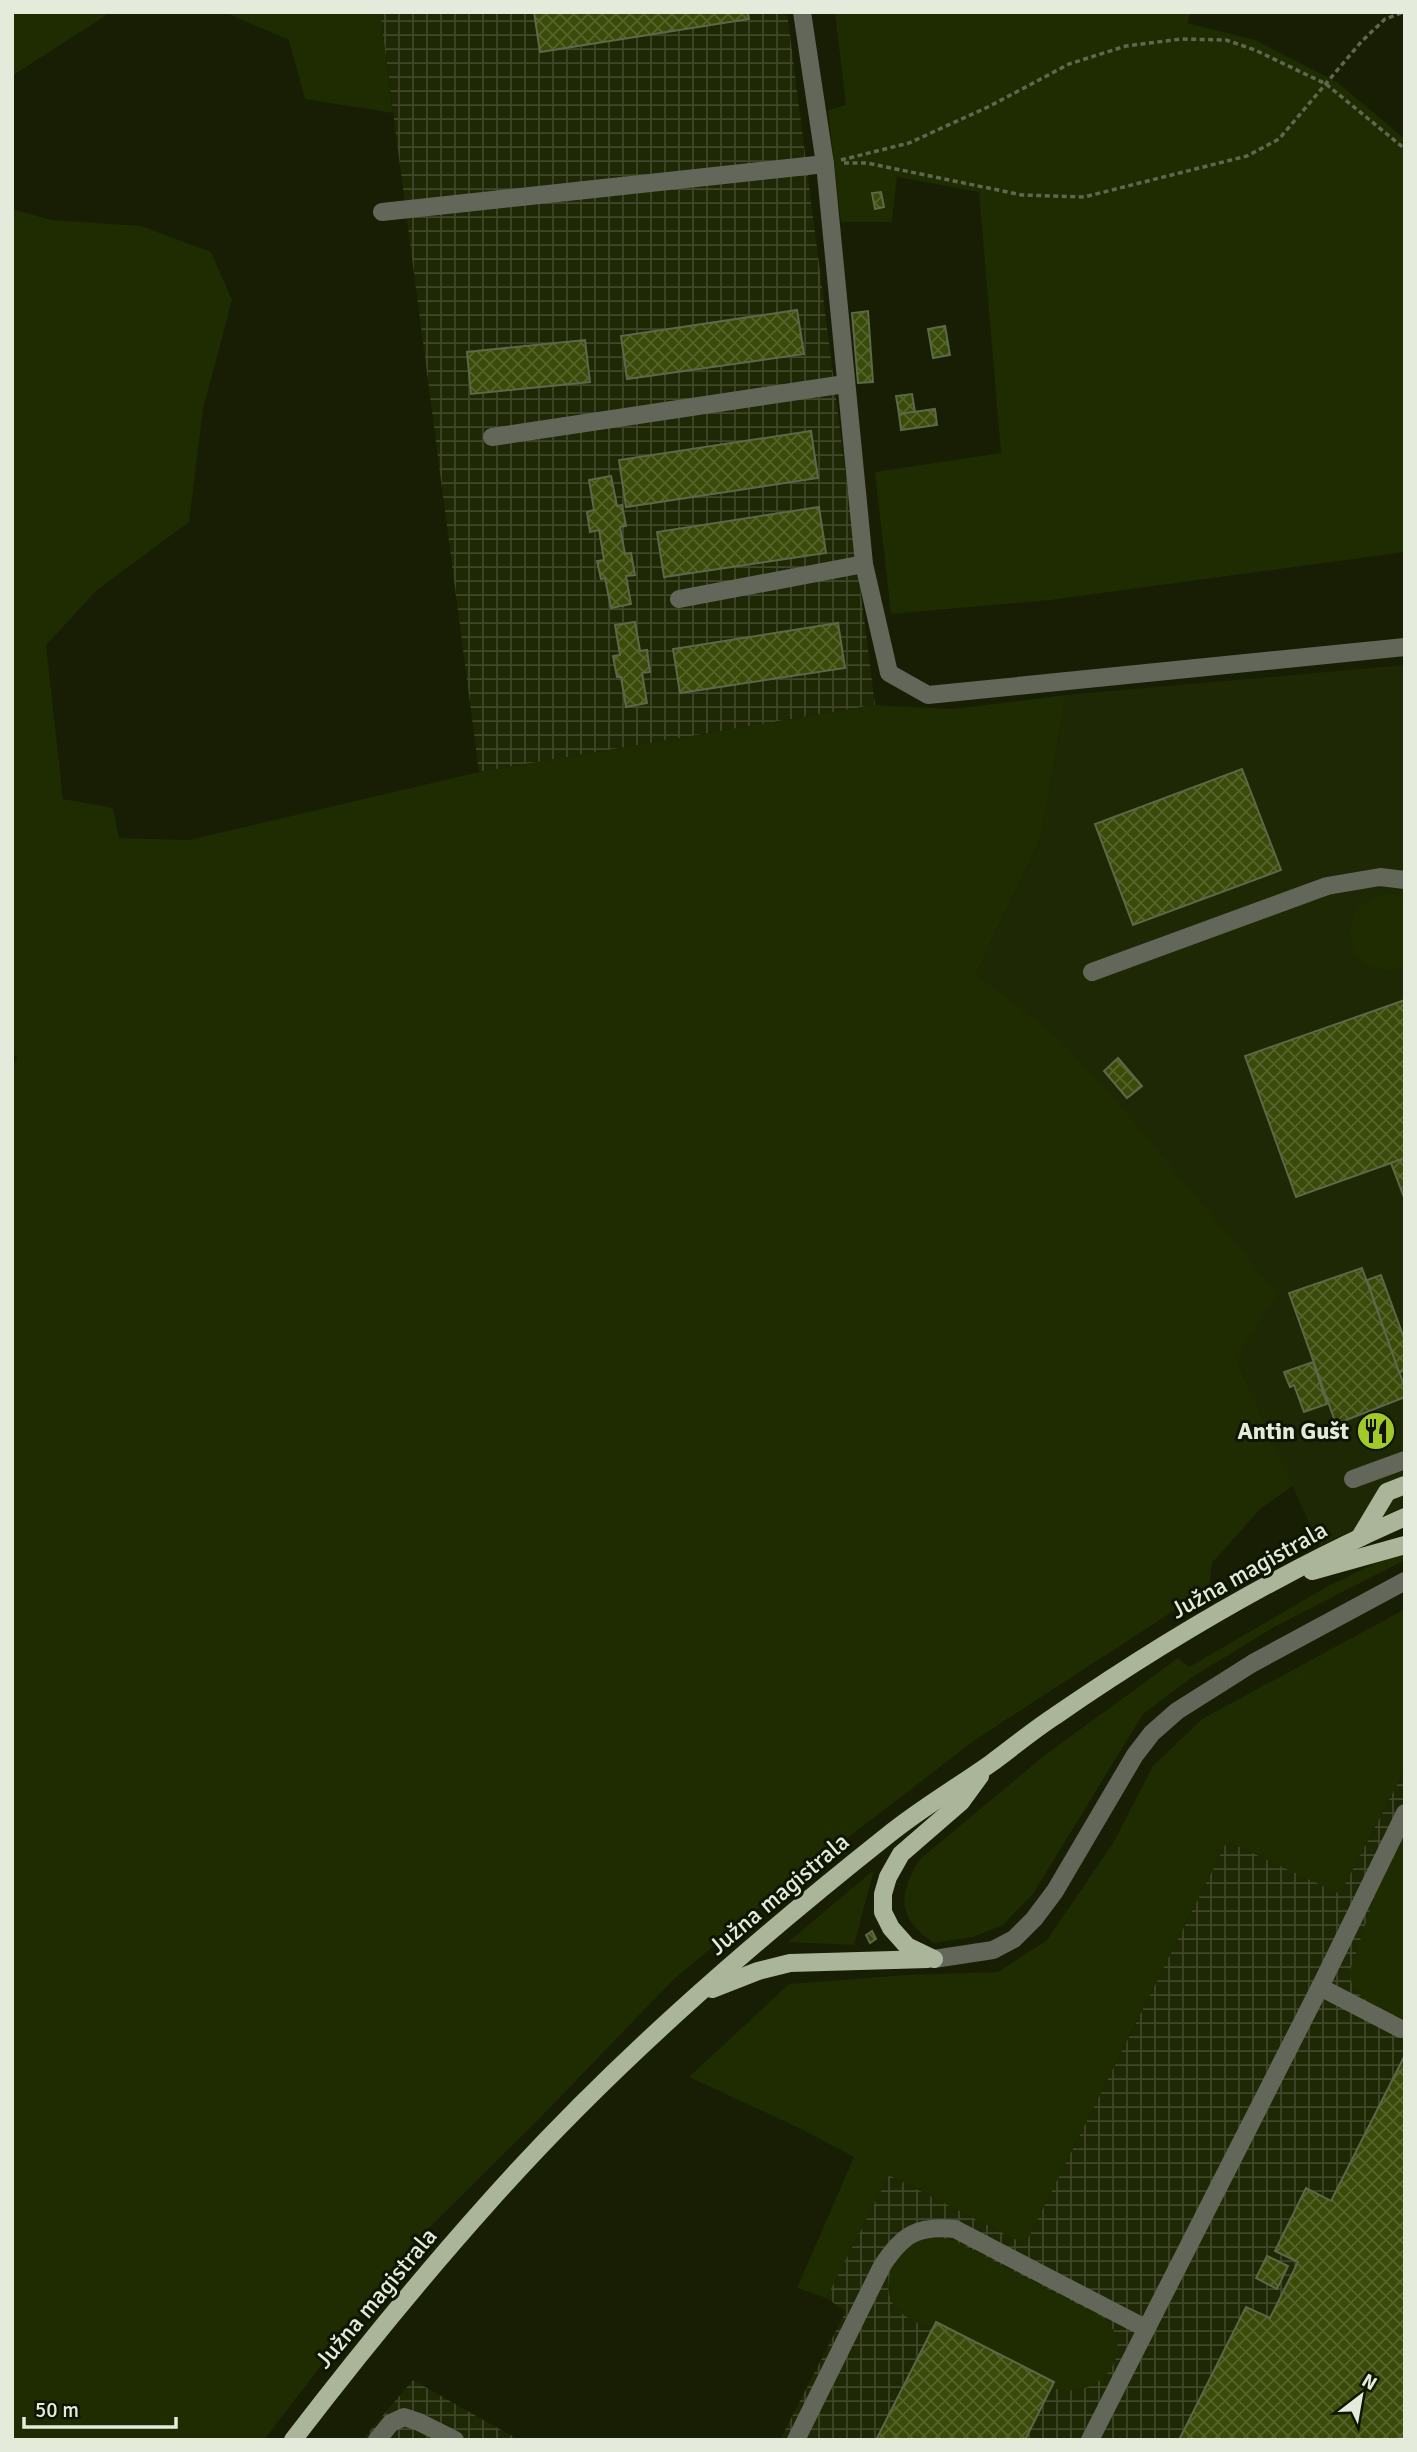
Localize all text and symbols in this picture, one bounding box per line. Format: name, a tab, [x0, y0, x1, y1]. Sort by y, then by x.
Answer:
restaurant icon: Antin Gušt	[1355, 1410, 1397, 1452]
place label: Antin Gušt	[1237, 1416, 1349, 1446]
street label: Južna magistrala	[1165, 1515, 1333, 1625]
street label: Južna magistrala	[703, 1826, 855, 1962]
street label: Južna magistrala	[308, 2222, 444, 2374]
north arrow	[1326, 2361, 1396, 2431]
text: N	[1357, 2369, 1381, 2396]
scale bar	[24, 2386, 177, 2430]
text: 50 m	[35, 2397, 79, 2423]

